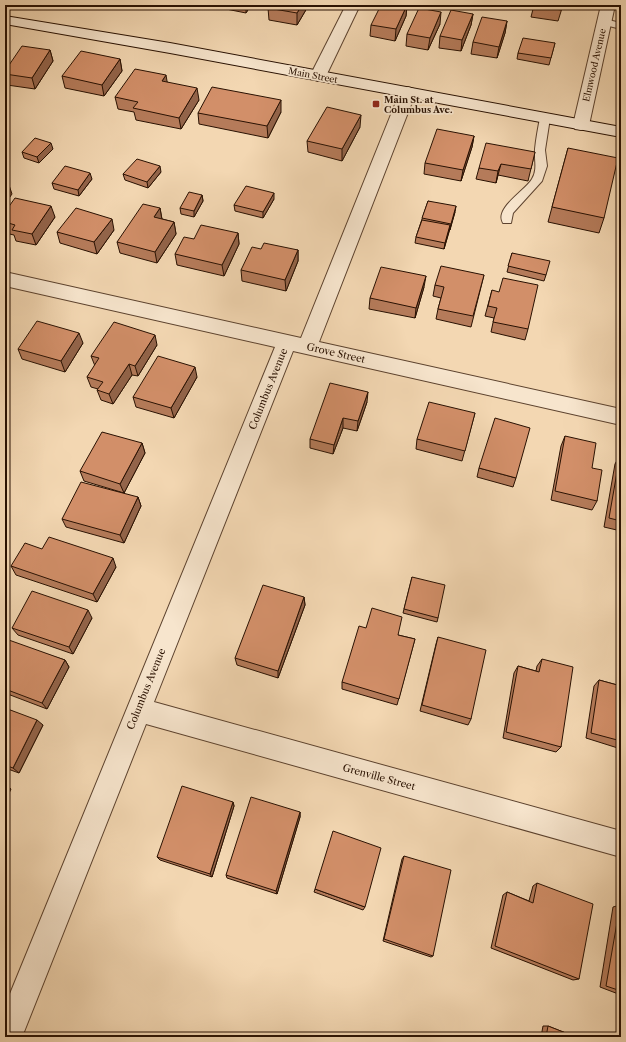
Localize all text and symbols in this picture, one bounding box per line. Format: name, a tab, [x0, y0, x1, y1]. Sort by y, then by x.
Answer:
street label: Elmwood Avenue	[580, 27, 608, 103]
street label: Main Street	[287, 65, 339, 85]
place label: Main St. at Columbus Ave.	[384, 94, 453, 115]
marker: Main St. at Columbus Ave.	[371, 99, 381, 109]
street label: Grove Street	[305, 340, 367, 366]
street label: Columbus Avenue	[246, 346, 290, 432]
street label: Columbus Avenue	[124, 646, 168, 732]
street label: Grenville Street	[341, 761, 417, 793]

